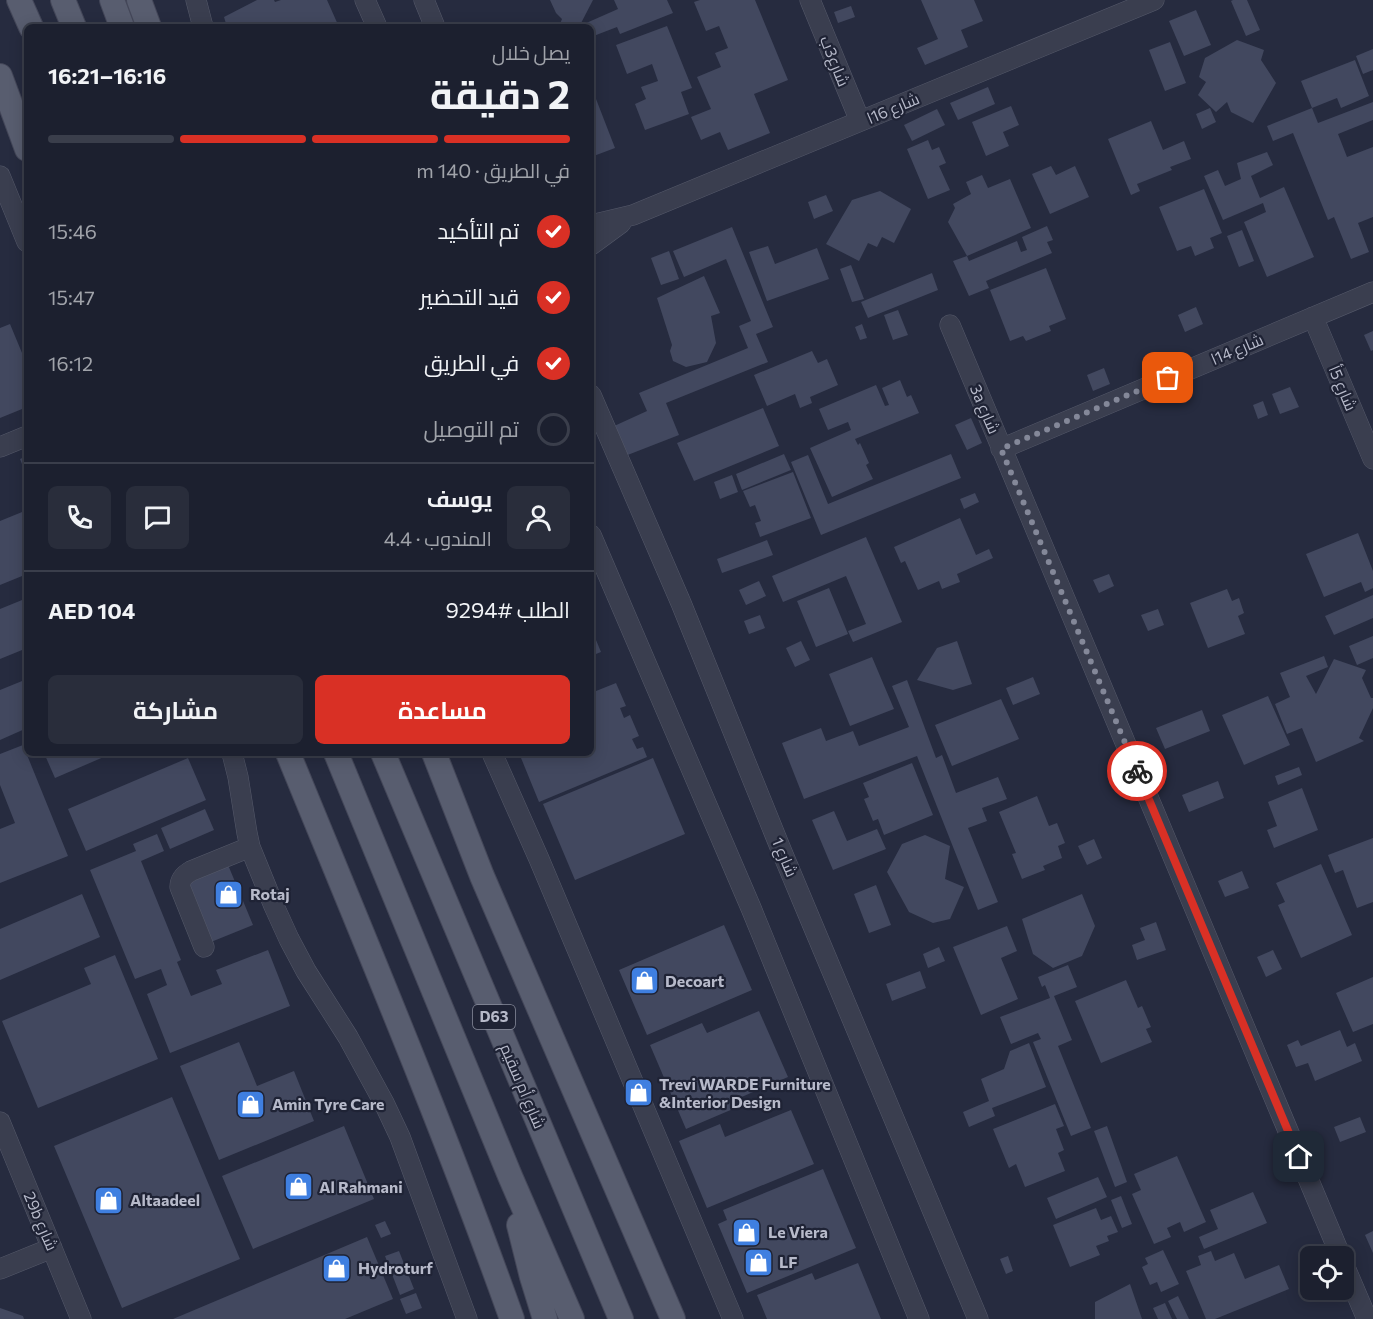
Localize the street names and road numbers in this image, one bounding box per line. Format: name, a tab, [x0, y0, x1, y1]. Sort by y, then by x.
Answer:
street label: شارع3ب	[814, 33, 854, 90]
street label: شارع 16ا	[864, 88, 923, 130]
street label: شارع 14ا	[1208, 329, 1267, 371]
street label: شارع 5أ	[1323, 362, 1362, 415]
street label: 3a شارع	[964, 381, 1004, 437]
street label: شارع 1	[766, 834, 802, 881]
road number: D63	[473, 1005, 515, 1029]
street label: شارع أم سقيم	[494, 1041, 550, 1132]
street label: 29b شارع	[18, 1189, 62, 1254]

